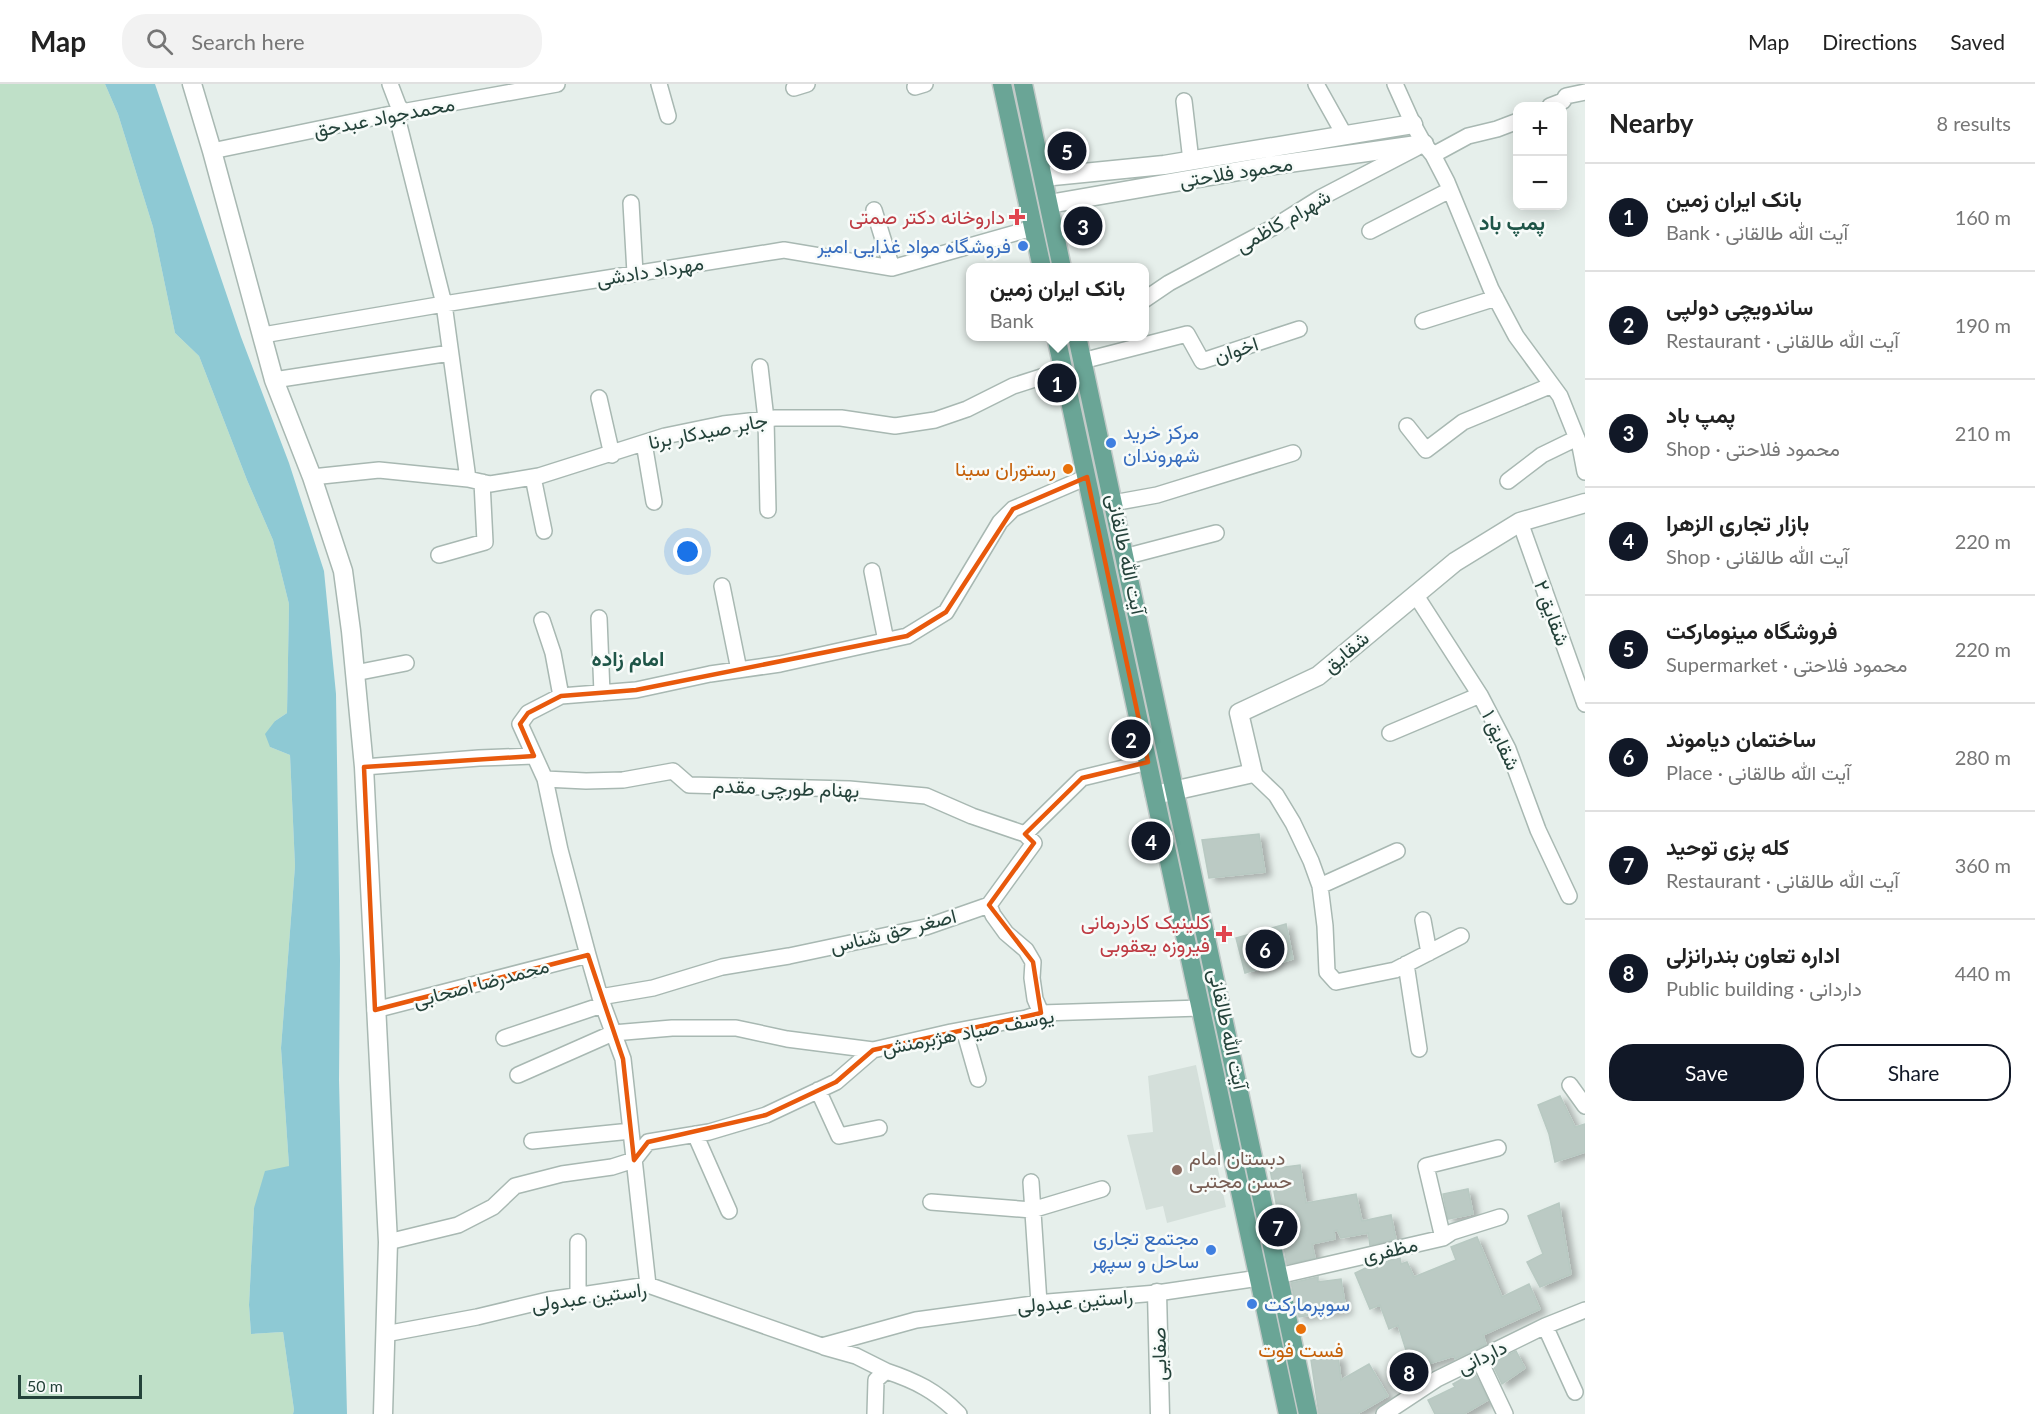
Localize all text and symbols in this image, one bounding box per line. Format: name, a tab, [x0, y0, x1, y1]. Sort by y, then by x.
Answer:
search box	[122, 14, 542, 68]
text: Map	[30, 24, 86, 58]
icon: search	[143, 25, 176, 58]
text: Search here	[191, 28, 305, 55]
text: Map	[1748, 29, 1789, 54]
text: Directions	[1822, 29, 1917, 54]
text: Saved	[1950, 29, 2005, 54]
street label: محمدجواد عبدحق	[311, 91, 457, 143]
map controls	[1513, 102, 1567, 210]
button: +	[1513, 102, 1567, 156]
text: Nearby	[1609, 107, 1694, 139]
text: 8 results	[1936, 111, 2011, 135]
pin: 5	[1048, 128, 1086, 174]
street label: محمود فلاحتی	[1178, 150, 1294, 194]
button: −	[1513, 156, 1567, 210]
street label: شهرام کاظمی	[1231, 183, 1335, 259]
text: بانک ایران زمین	[1666, 185, 1802, 212]
place label: داروخانه دکتر صمتی	[849, 204, 1005, 230]
pin: 3	[1064, 204, 1102, 248]
text: 1	[1623, 205, 1634, 229]
text: 160 m	[1955, 205, 2011, 229]
district label: پمپ باد	[1479, 209, 1545, 237]
marker: داروخانه دکتر صمتی	[1010, 210, 1024, 224]
text: Bank · آیت الله طالقانی	[1666, 220, 1848, 244]
place label: فروشگاه مواد غذایی امیر	[816, 233, 1011, 259]
marker: فروشگاه مواد غذایی امیر	[1016, 239, 1030, 253]
street label: مهرداد دادشی	[595, 250, 705, 292]
popup	[966, 263, 1149, 341]
text: بانک ایران زمین	[990, 274, 1125, 301]
text: ساندویچی دولپی	[1666, 293, 1813, 320]
text: Bank	[990, 308, 1034, 332]
text: 2	[1623, 313, 1634, 337]
text: 190 m	[1955, 313, 2011, 337]
text: Restaurant · آیت الله طالقانی	[1666, 328, 1899, 352]
street label: اخوان	[1211, 331, 1261, 369]
pin: 1	[1038, 360, 1076, 406]
text: پمپ باد	[1666, 401, 1735, 428]
street label: جابر صیدکار برنا	[646, 407, 770, 455]
place label: مرکز خرید شهروندان	[1123, 419, 1200, 468]
text: 3	[1623, 421, 1634, 445]
text: 210 m	[1955, 421, 2011, 445]
marker: مرکز خرید شهروندان	[1104, 436, 1118, 450]
text: Shop · محمود فلاحتی	[1666, 436, 1840, 460]
place label: رستوران سینا	[955, 456, 1056, 482]
marker: رستوران سینا	[1061, 462, 1075, 476]
street label: آیت الله طالقانی	[1102, 491, 1152, 618]
text: بازار تجاری الزهرا	[1666, 509, 1809, 536]
text: 4	[1623, 529, 1634, 553]
text: 220 m	[1955, 529, 2011, 553]
your location	[673, 537, 702, 566]
text: Shop · آیت الله طالقانی	[1666, 544, 1849, 568]
street label: شقایق ۲	[1529, 577, 1576, 649]
text: فروشگاه مینومارکت	[1666, 617, 1838, 644]
street label: شقایق	[1317, 625, 1374, 678]
text: 5	[1623, 637, 1634, 661]
text: 220 m	[1955, 637, 2011, 661]
district label: امام زاده	[592, 645, 664, 673]
text: Supermarket · محمود فلاحتی	[1666, 652, 1907, 676]
street label: شقایق ۱	[1477, 706, 1526, 774]
pin: 2	[1112, 716, 1150, 762]
text: ساختمان دیاموند	[1666, 725, 1816, 752]
text: 6	[1623, 745, 1634, 769]
text: 280 m	[1955, 745, 2011, 769]
text: Place · آیت الله طالقانی	[1666, 760, 1851, 784]
street label: بهنام طورچی مقدم	[712, 772, 860, 805]
pin: 4	[1132, 818, 1170, 864]
text: کله پزی توحید	[1666, 833, 1790, 860]
text: 7	[1623, 853, 1634, 877]
text: 360 m	[1955, 853, 2011, 877]
text: Restaurant · آیت الله طالقانی	[1666, 868, 1899, 892]
street label: اصغر حق شناس	[827, 903, 959, 959]
place label: کلینیک کاردرمانی فیروزه یعقوبی	[1081, 909, 1210, 958]
marker: کلینیک کاردرمانی فیروزه یعقوبی	[1215, 925, 1233, 943]
pin: 6	[1246, 926, 1284, 972]
text: اداره تعاون بندرانزلی	[1666, 941, 1840, 968]
street label: محمدرضا اصحابی	[410, 952, 552, 1014]
text: 8	[1623, 961, 1634, 985]
text: 440 m	[1955, 961, 2011, 985]
street label: آیت الله طالقانی	[1204, 966, 1254, 1093]
text: Public building · داردانی	[1666, 976, 1862, 1000]
street label: یوسف صیاد هژبرمنش	[880, 1003, 1056, 1061]
button: Save	[1609, 1044, 1804, 1101]
button: Share	[1816, 1044, 2011, 1101]
place label: دبستان امام حسن مجتبی	[1189, 1145, 1292, 1193]
marker: دبستان امام حسن مجتبی	[1170, 1163, 1184, 1177]
pin: 7	[1258, 1204, 1298, 1250]
place label: مجتمع تجاری ساحل و سپهر	[1089, 1225, 1199, 1275]
street label: مظفری	[1360, 1231, 1420, 1269]
marker: مجتمع تجاری ساحل و سپهر	[1204, 1243, 1218, 1257]
street label: راستین عبدولی	[530, 1276, 648, 1318]
street label: راستین عبدولی	[1016, 1283, 1134, 1319]
place label: سوپرمارکت	[1264, 1291, 1350, 1318]
marker: سوپرمارکت	[1245, 1297, 1259, 1311]
marker: فست فوت	[1294, 1322, 1308, 1336]
street label: صفایی	[1146, 1327, 1171, 1381]
street label: داردانی	[1453, 1334, 1511, 1380]
place label: فست فوت	[1258, 1337, 1344, 1363]
pin: 8	[1390, 1350, 1428, 1394]
scale bar	[18, 1372, 142, 1400]
text: 50 m	[27, 1376, 63, 1395]

